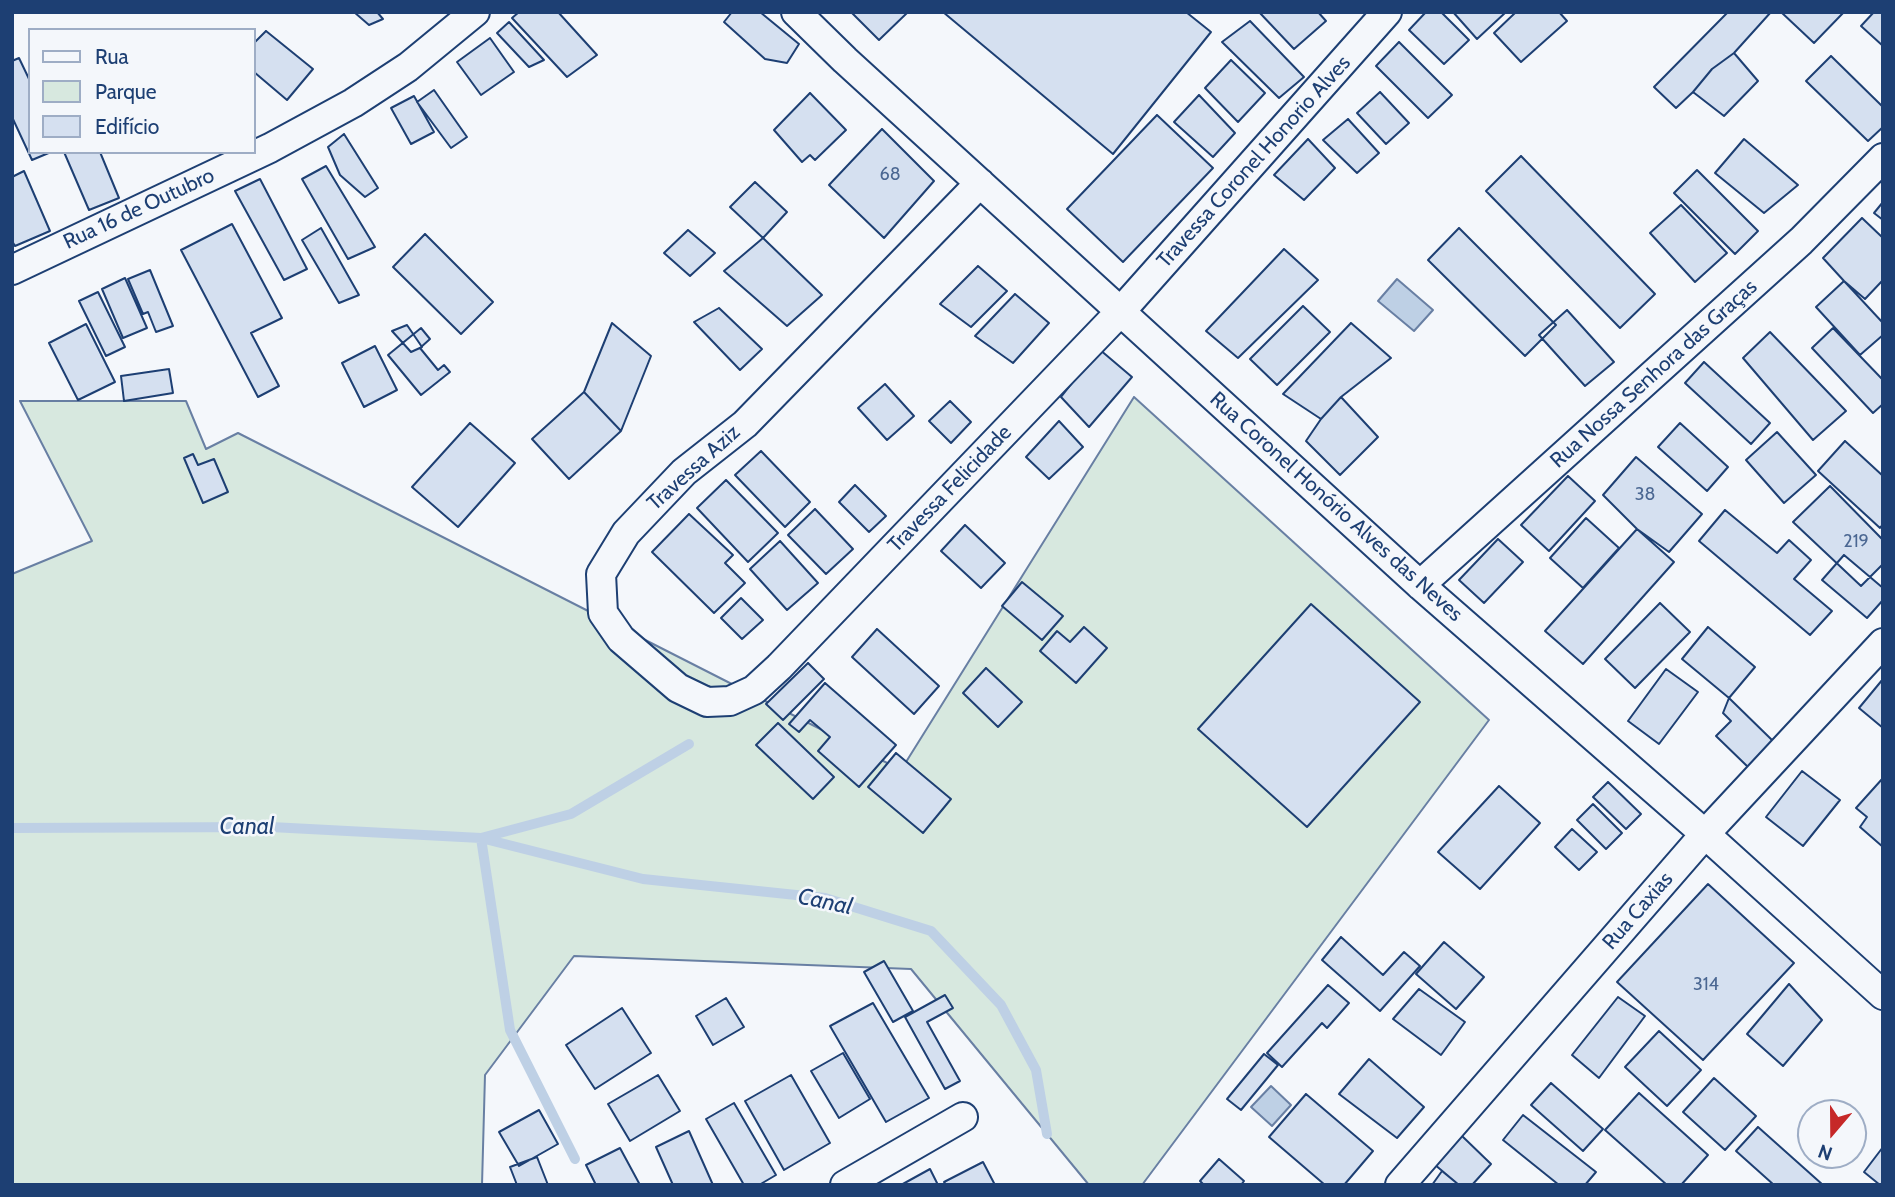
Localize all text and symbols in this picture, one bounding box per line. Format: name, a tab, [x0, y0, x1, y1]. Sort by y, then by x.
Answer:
legend	[28, 28, 256, 154]
text: Rua	[95, 44, 129, 69]
street label: Travessa Coronel Honorio Alves	[1152, 51, 1356, 273]
text: Parque	[95, 79, 157, 104]
text: Edifício	[95, 114, 159, 139]
street label: Rua 16 de Outubro	[60, 163, 218, 255]
house number: 68	[879, 164, 901, 186]
street label: Rua Nossa Senhora das Graças	[1545, 274, 1763, 474]
street label: Rua Coronel Honório Alves das Neves	[1205, 387, 1467, 627]
street label: Travessa Aziz	[643, 420, 745, 516]
street label: Travessa Felicidade	[883, 420, 1017, 558]
house number: 38	[1635, 484, 1655, 506]
house number: 219	[1843, 531, 1869, 553]
water label: Canal	[220, 813, 274, 841]
street label: Rua Caxias	[1598, 867, 1678, 955]
water label: Canal	[795, 883, 855, 921]
house number: 314	[1693, 974, 1719, 996]
north arrow	[1797, 1099, 1867, 1169]
text: N	[1815, 1139, 1836, 1165]

